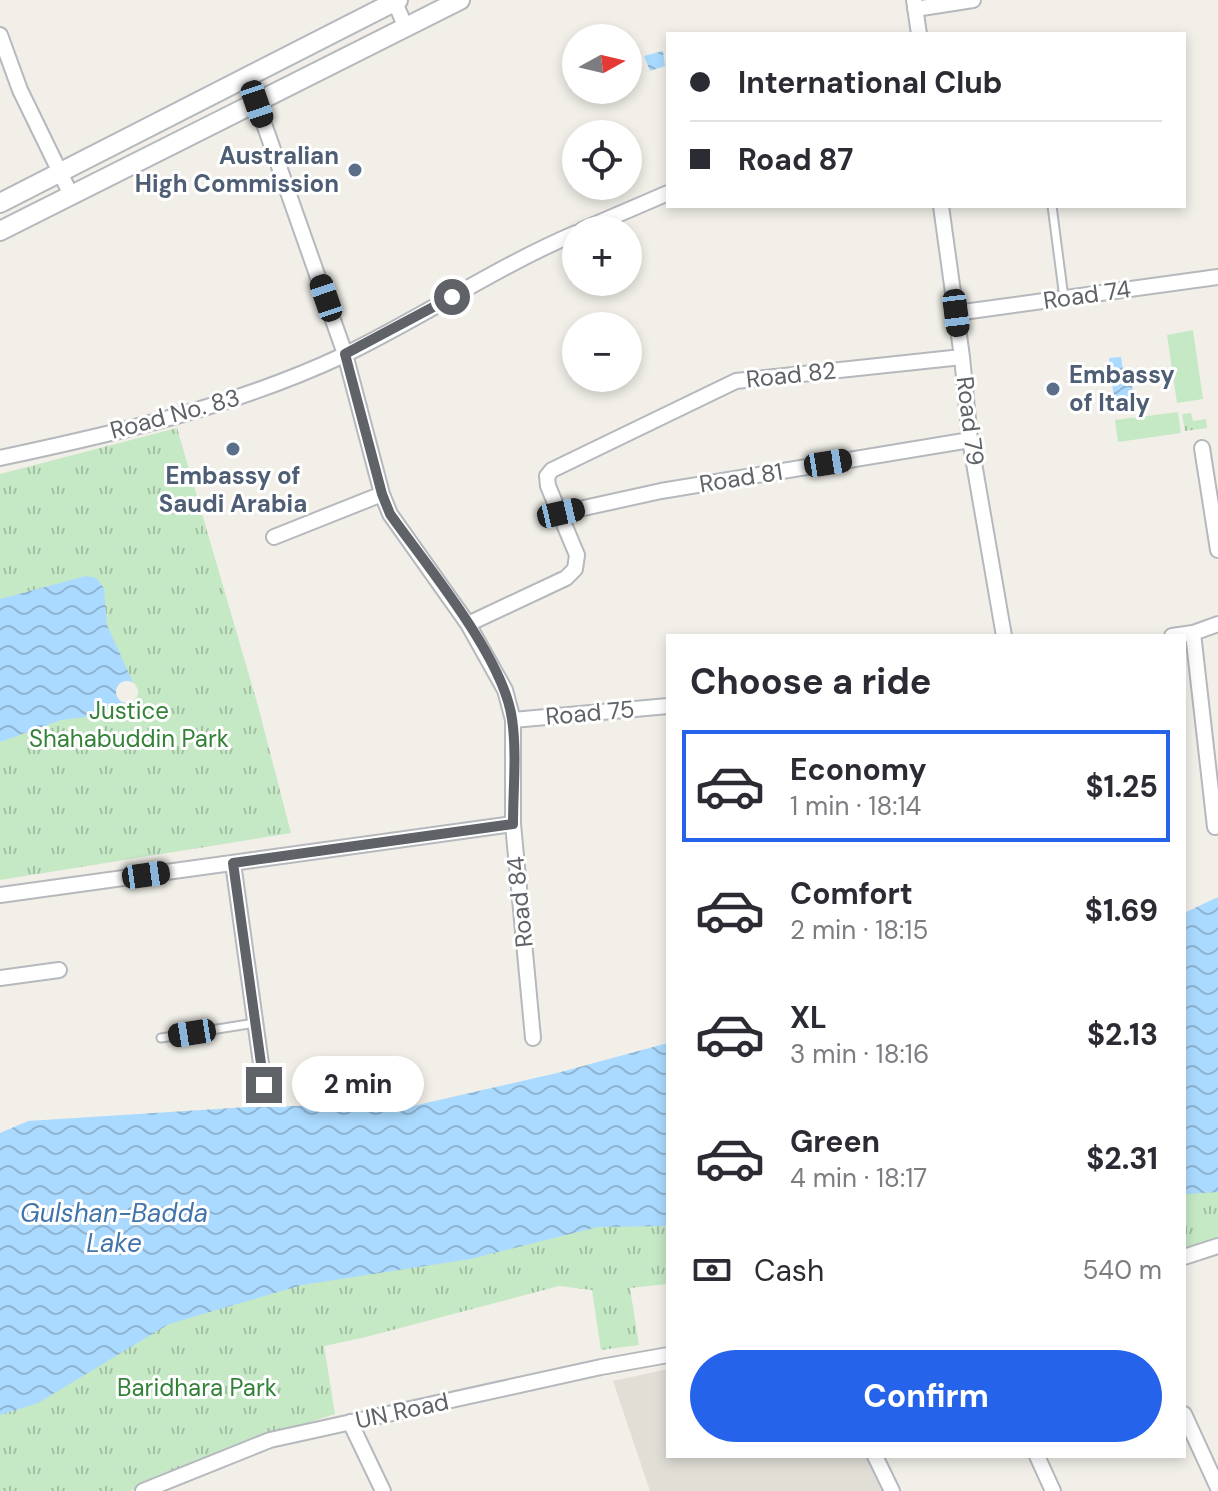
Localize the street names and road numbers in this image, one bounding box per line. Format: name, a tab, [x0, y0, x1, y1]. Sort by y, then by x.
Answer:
street label: Road 74	[1041, 273, 1133, 316]
street label: Road 82	[744, 354, 837, 395]
street label: Road 79	[950, 375, 991, 467]
street label: Road No. 83	[107, 381, 243, 446]
street label: Road 81	[697, 456, 785, 499]
street label: Road 75	[544, 693, 636, 732]
street label: Road 84	[499, 855, 540, 949]
street label: UN Road	[352, 1386, 451, 1436]

